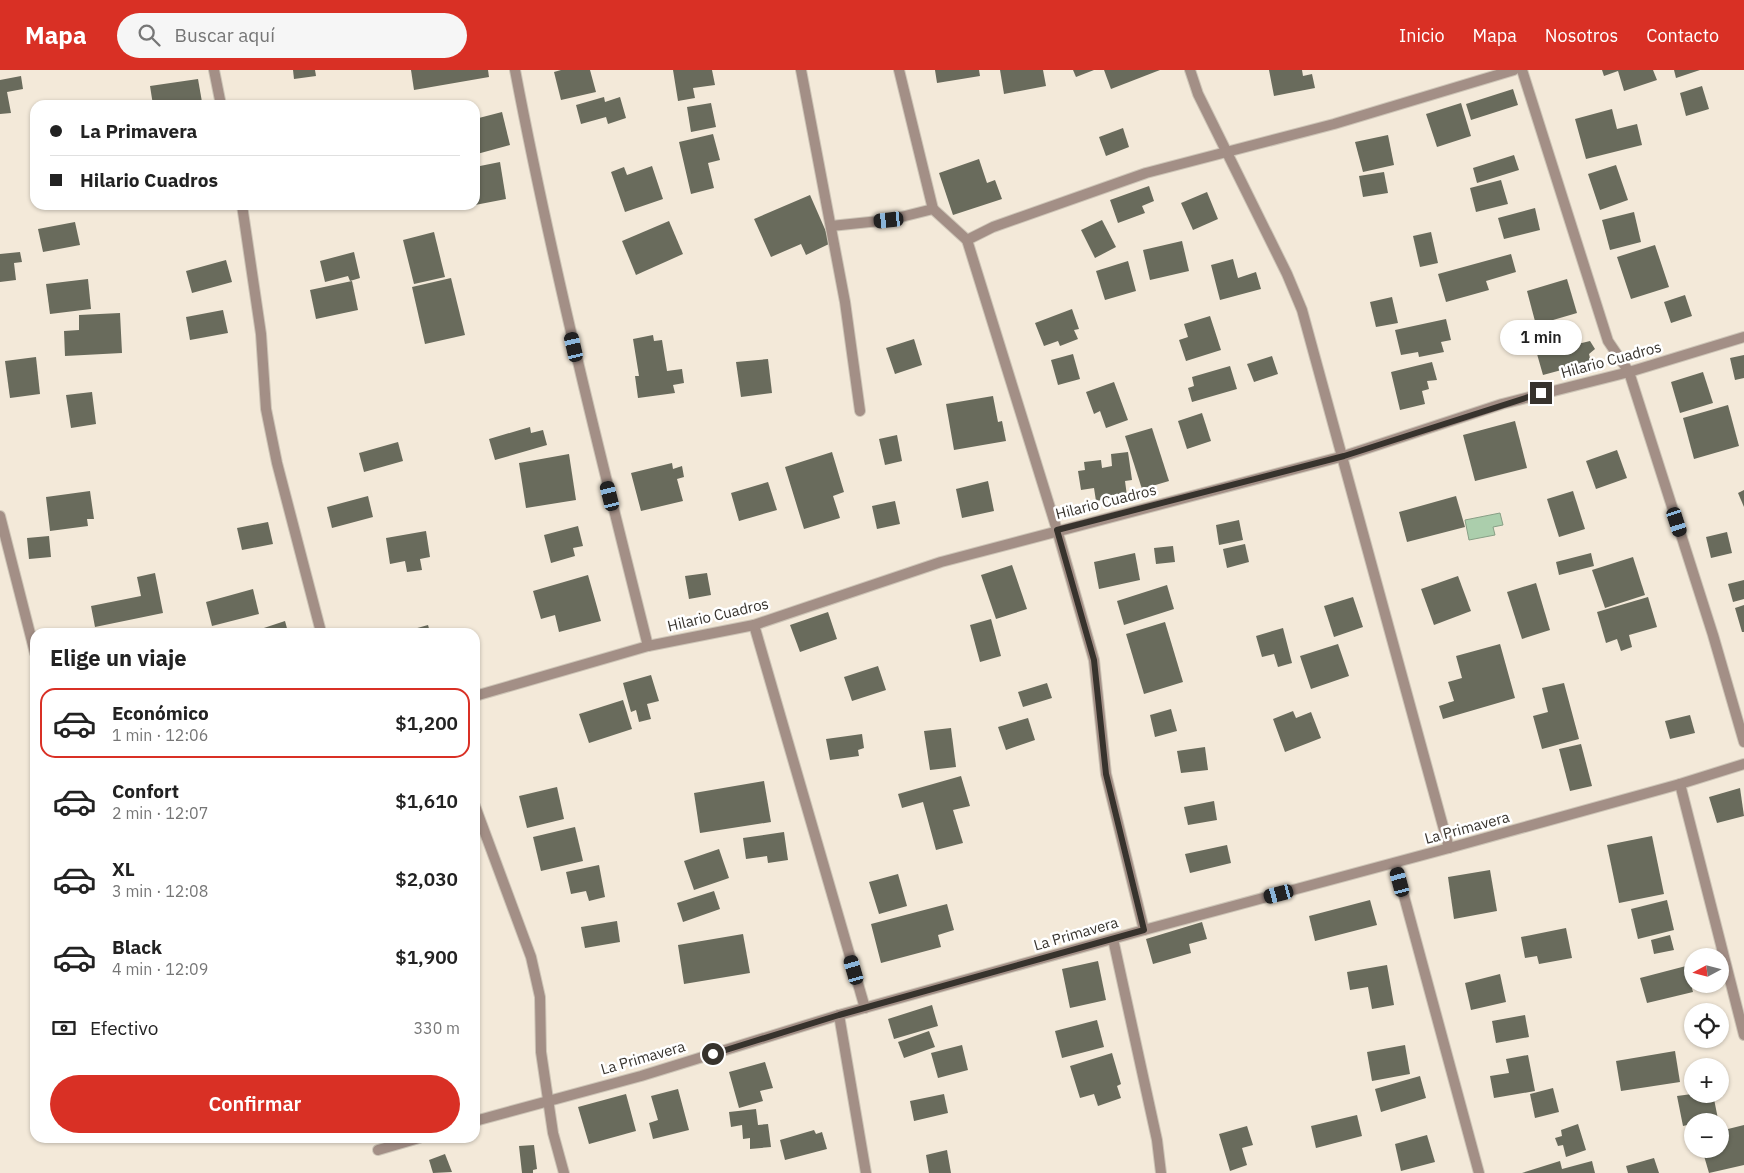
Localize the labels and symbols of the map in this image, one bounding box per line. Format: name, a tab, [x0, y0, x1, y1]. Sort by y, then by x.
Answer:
car	[873, 211, 904, 229]
callout: 1 min	[1500, 320, 1582, 356]
car	[563, 331, 584, 363]
street label: Hilario Cuadros	[1559, 337, 1663, 382]
route end	[1530, 382, 1552, 404]
car	[599, 480, 620, 512]
street label: Hilario Cuadros	[1053, 480, 1158, 523]
car	[1665, 505, 1688, 539]
street label: Hilario Cuadros	[665, 594, 770, 635]
street label: La Primavera	[1422, 807, 1511, 848]
car	[1388, 866, 1411, 898]
car	[1262, 883, 1295, 905]
street label: La Primavera	[1031, 912, 1120, 955]
north arrow	[1684, 948, 1729, 992]
car	[842, 954, 865, 986]
street label: La Primavera	[598, 1036, 687, 1079]
route start	[702, 1043, 724, 1065]

